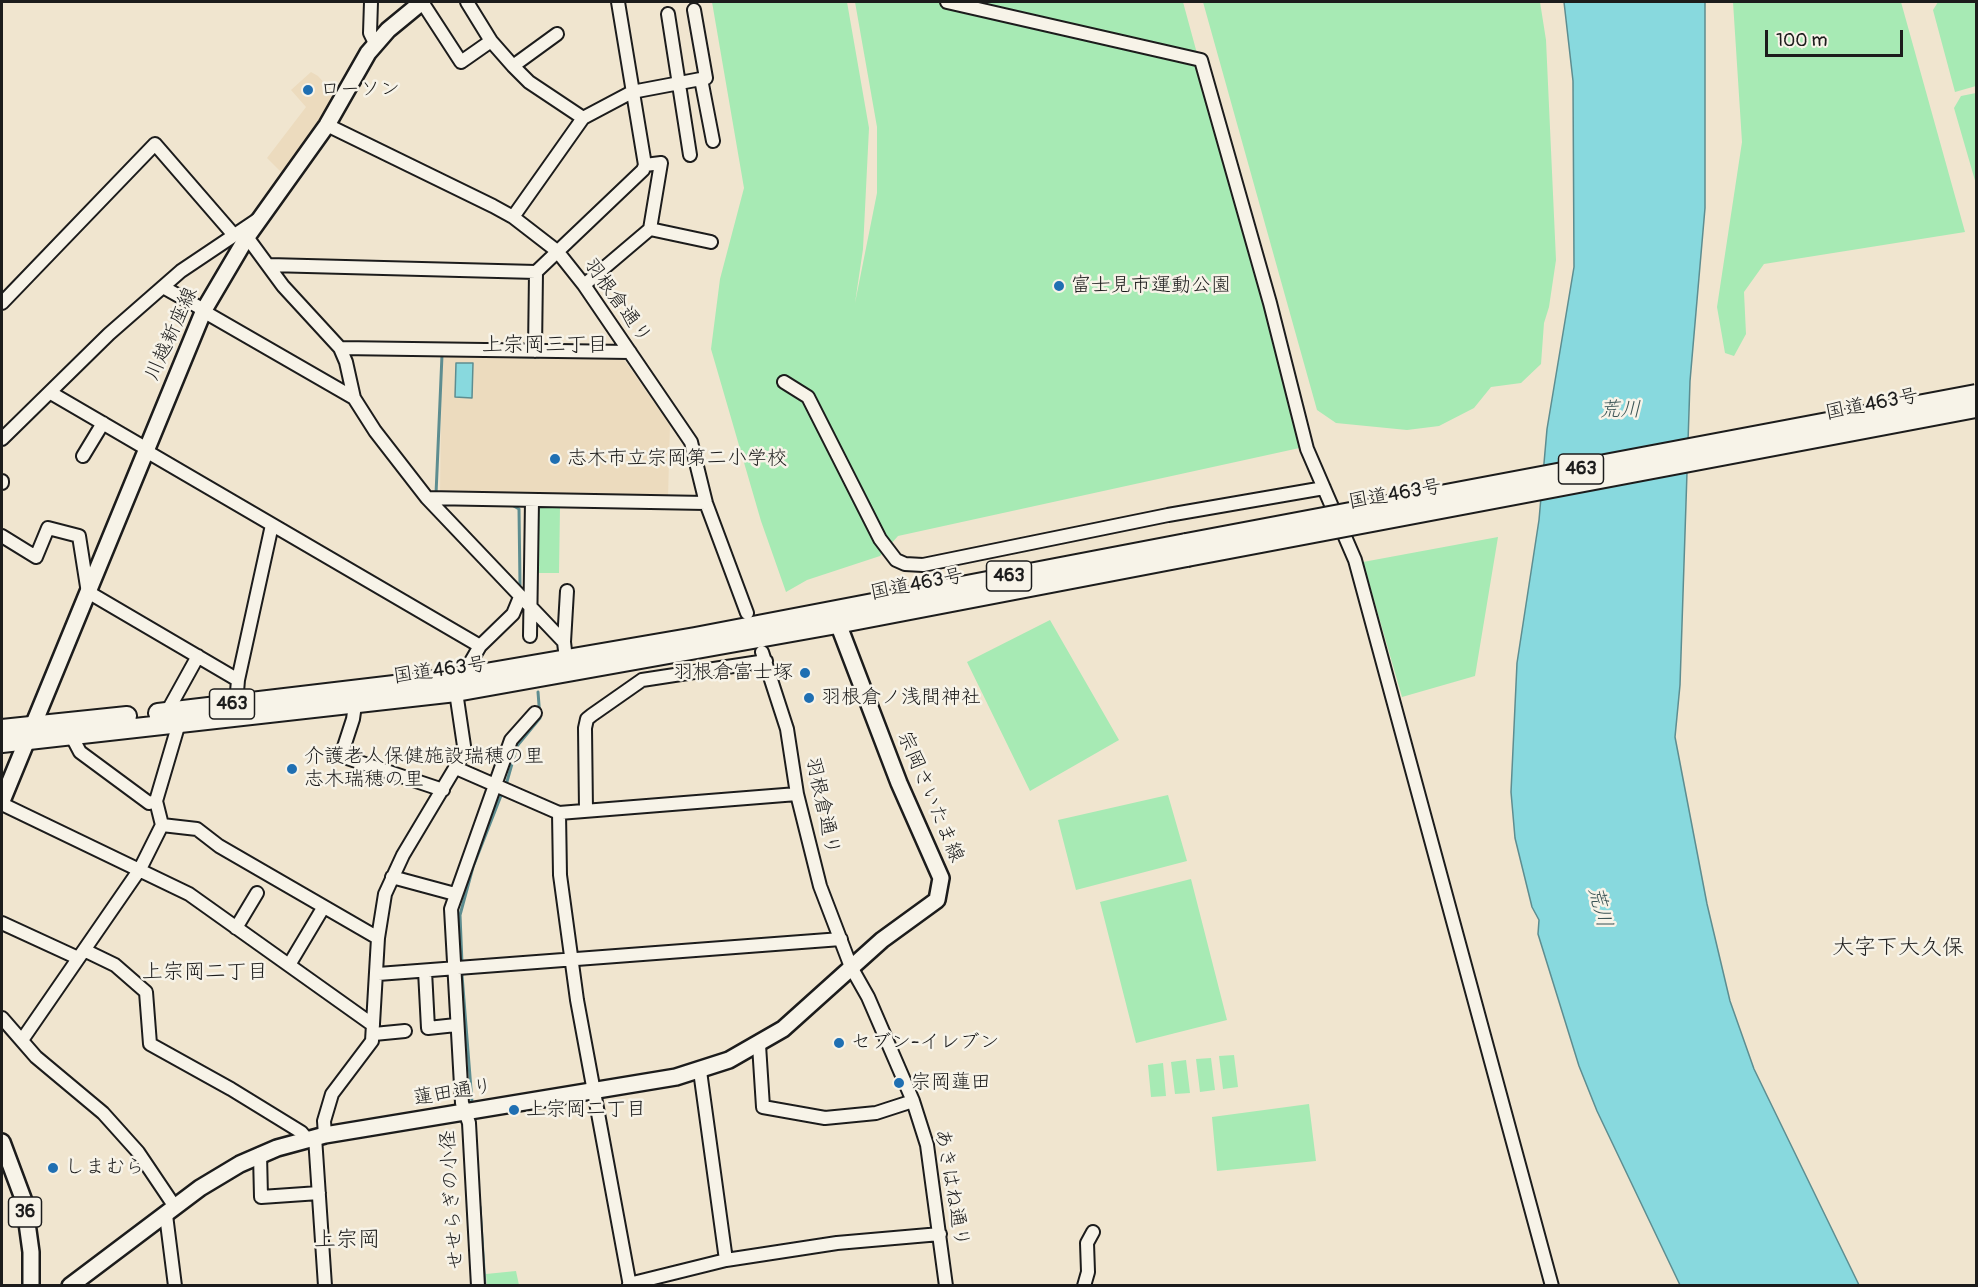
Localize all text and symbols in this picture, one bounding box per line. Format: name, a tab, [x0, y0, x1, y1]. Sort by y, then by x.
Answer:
scale bar	[1768, 18, 1906, 56]
text: 100 m	[1776, 29, 1828, 52]
place label: ローソン	[320, 78, 400, 102]
marker: ローソン	[301, 83, 315, 97]
street label: 羽根倉通り	[578, 253, 656, 349]
place label: 富士見市運動公園	[1071, 274, 1231, 298]
marker: 富士見市運動公園	[1052, 279, 1066, 293]
street label: 川越新座線	[141, 283, 203, 385]
district label: 上宗岡三丁目	[482, 333, 608, 359]
street label: 国道463号	[1823, 384, 1921, 426]
water label: 荒川	[1599, 398, 1641, 424]
place label: 志木市立宗岡第二小学校	[567, 447, 787, 471]
marker: 志木市立宗岡第二小学校	[548, 452, 562, 466]
road number: 463	[1558, 454, 1604, 484]
street label: 国道463号	[1346, 475, 1444, 515]
road number: 463	[986, 561, 1032, 591]
street label: 国道463号	[868, 564, 966, 606]
street label: 国道463号	[392, 653, 488, 689]
place label: 羽根倉富士塚	[673, 661, 793, 685]
marker: 羽根倉富士塚	[798, 666, 812, 680]
place label: 羽根倉ノ浅間神社	[821, 686, 981, 710]
road number: 463	[210, 689, 254, 719]
marker: 羽根倉ノ浅間神社	[802, 691, 816, 705]
street label: 宗岡さいたま線	[892, 728, 968, 866]
place label: 介護老人保健施設瑞穂の里 志木瑞穂の里	[304, 745, 544, 792]
street label: 羽根倉通り	[800, 755, 844, 857]
marker: 介護老人保健施設瑞穂の里 志木瑞穂の里	[285, 762, 299, 776]
water label: 荒川	[1582, 884, 1616, 930]
district label: 大字下大久保	[1832, 935, 1964, 961]
district label: 上宗岡二丁目	[142, 960, 268, 986]
place label: セブン-イレブン	[851, 1031, 1000, 1055]
marker: セブン-イレブン	[832, 1036, 846, 1050]
place label: 宗岡蓮田	[911, 1071, 991, 1095]
street label: 蓮田通り	[412, 1075, 494, 1111]
marker: 宗岡蓮田	[892, 1076, 906, 1090]
place label: 上宗岡二丁目	[526, 1098, 646, 1122]
marker: 上宗岡二丁目	[507, 1103, 521, 1117]
street label: あきはね通り	[929, 1127, 973, 1249]
street label: せせらぎの小径	[436, 1129, 470, 1271]
place label: しまむら	[65, 1156, 145, 1180]
marker: しまむら	[46, 1161, 60, 1175]
road number: 36	[9, 1197, 42, 1227]
district label: 上宗岡	[314, 1227, 380, 1253]

